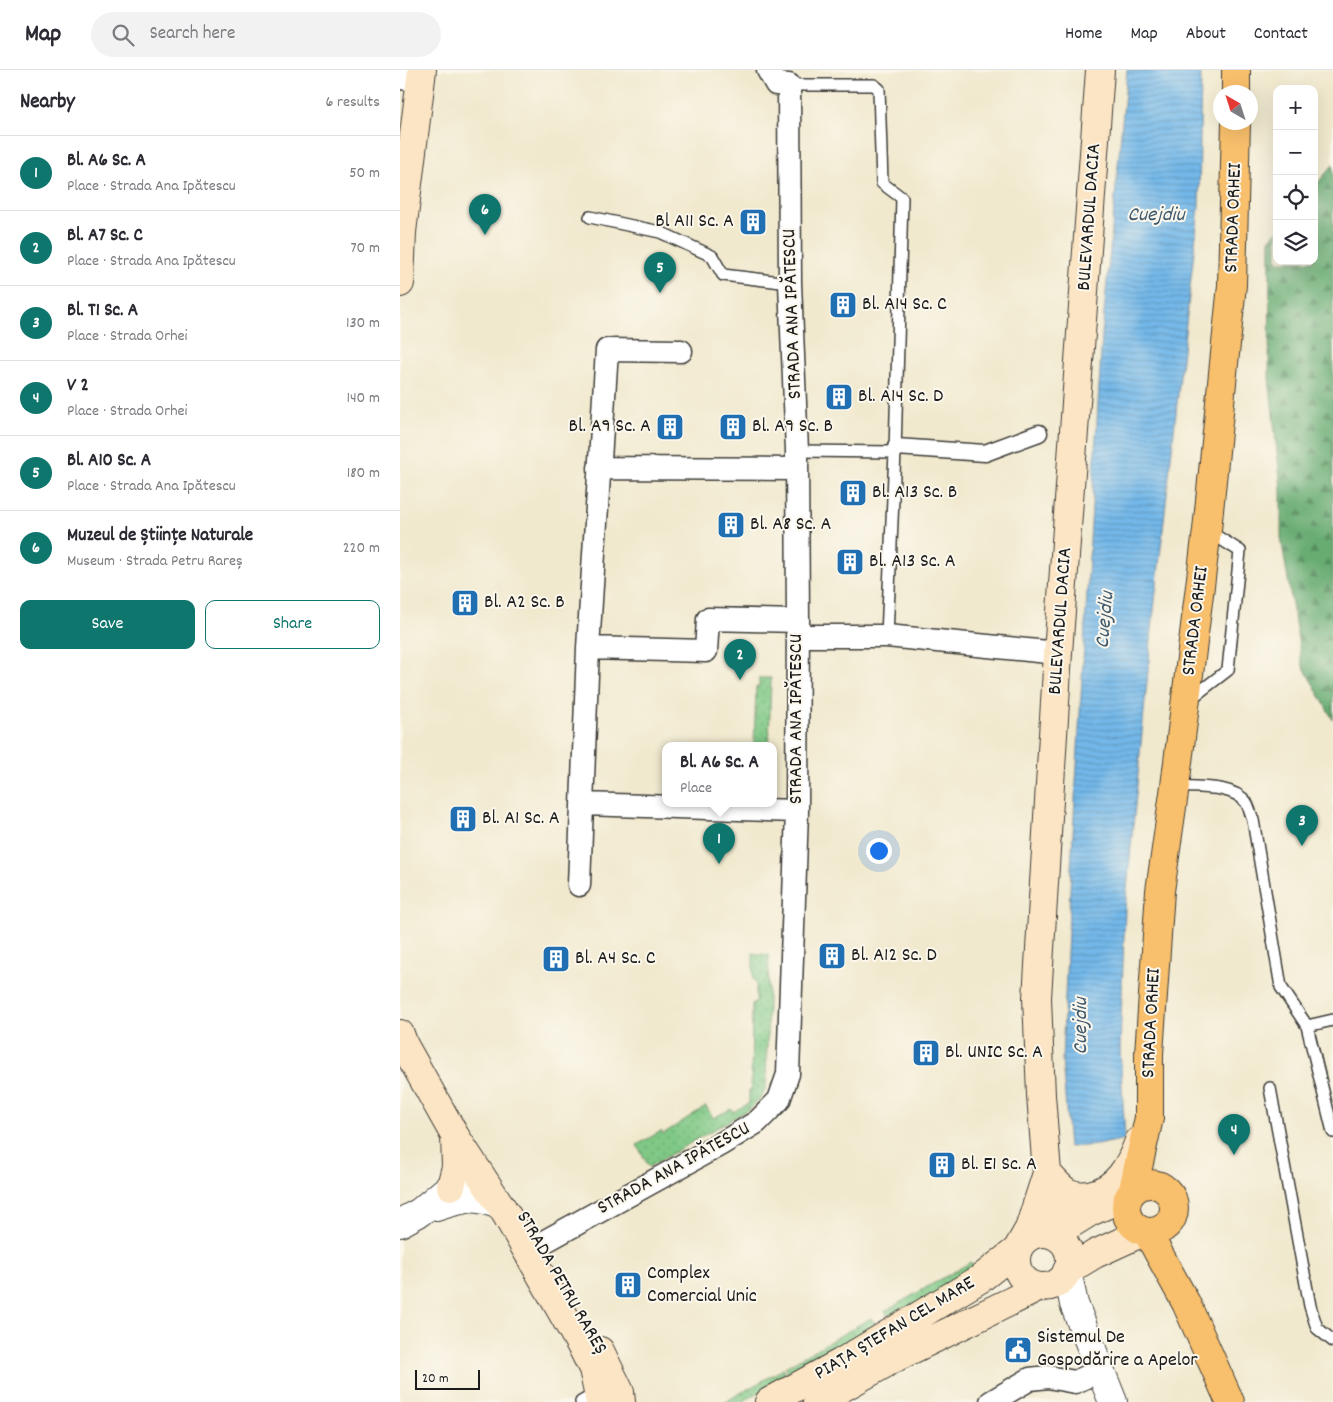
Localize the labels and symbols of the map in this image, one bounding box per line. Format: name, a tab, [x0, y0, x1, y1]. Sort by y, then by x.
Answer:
north arrow	[1213, 85, 1258, 130]
street label: BULEVARDUL DACIA	[1071, 142, 1109, 292]
street label: STRADA ORHEI	[1218, 163, 1250, 273]
pin: 6	[469, 194, 501, 235]
water label: Cuejdiu	[1128, 201, 1186, 231]
building icon: Bl A11 Sc. A	[738, 207, 768, 237]
place label: Bl A11 Sc. A	[655, 208, 734, 236]
street label: STRADA ANA IPĂTESCU	[776, 228, 810, 400]
pin: 5	[644, 252, 676, 293]
building icon: Bl. A14 Sc. C	[828, 290, 858, 320]
place label: Bl. A14 Sc. C	[862, 291, 947, 319]
building icon: Bl. A14 Sc. D	[824, 382, 854, 412]
place label: Bl. A14 Sc. D	[858, 383, 943, 411]
building icon: Bl. A9 Sc. A	[655, 412, 685, 442]
building icon: Bl. A9 Sc. B	[718, 412, 748, 442]
place label: Bl. A9 Sc. A	[569, 413, 651, 441]
place label: Bl. A9 Sc. B	[752, 413, 833, 441]
building icon: Bl. A13 Sc. B	[838, 478, 868, 508]
place label: Bl. A13 Sc. B	[872, 479, 957, 507]
building icon: Bl. A8 Sc. A	[716, 510, 746, 540]
place label: Bl. A8 Sc. A	[750, 511, 831, 539]
street label: BULEVARDUL DACIA	[1042, 546, 1080, 696]
building icon: Bl. A13 Sc. A	[835, 547, 865, 577]
place label: Bl. A13 Sc. A	[869, 548, 956, 576]
street label: STRADA ORHEI	[1175, 565, 1217, 677]
building icon: Bl. A2 Sc. B	[450, 588, 480, 618]
water label: Cuejdiu	[1089, 588, 1124, 650]
place label: Bl. A2 Sc. B	[484, 589, 565, 617]
street label: STRADA ANA IPĂTESCU	[783, 634, 811, 804]
pin: 2	[724, 639, 756, 680]
building icon: Bl. A1 Sc. A	[448, 804, 478, 834]
place label: Bl. A1 Sc. A	[482, 805, 560, 833]
pin: 3	[1286, 805, 1318, 846]
pin: 1	[703, 823, 735, 864]
your location	[866, 838, 892, 864]
building icon: Bl. A12 Sc. D	[817, 941, 847, 971]
place label: Bl. A12 Sc. D	[851, 942, 937, 970]
building icon: Bl. A4 Sc. C	[541, 944, 571, 974]
place label: Bl. A4 Sc. C	[575, 945, 656, 973]
street label: STRADA ORHEI	[1135, 967, 1169, 1079]
water label: Cuejdiu	[1067, 996, 1097, 1054]
building icon: Bl. UNIC Sc. A	[911, 1038, 941, 1068]
place label: Bl. UNIC Sc. A	[945, 1039, 1043, 1067]
pin: 4	[1218, 1114, 1250, 1155]
street label: STRADA ANA IPĂTESCU	[593, 1115, 755, 1223]
building icon: Bl. E1 Sc. A	[927, 1150, 957, 1180]
place label: Bl. E1 Sc. A	[961, 1151, 1037, 1179]
street label: STRADA PETRU RAREȘ	[509, 1206, 613, 1360]
place label: Complex Comercial Unic	[647, 1260, 757, 1311]
building icon: Complex Comercial Unic	[613, 1270, 643, 1300]
street label: PIAȚA ȘTEFAN CEL MARE	[810, 1270, 980, 1388]
place label: Sistemul De Gospodărire a Apelor	[1037, 1324, 1198, 1375]
public building icon: Sistemul De Gospodărire a Apelor	[1003, 1335, 1033, 1365]
scale bar	[415, 1367, 480, 1390]

